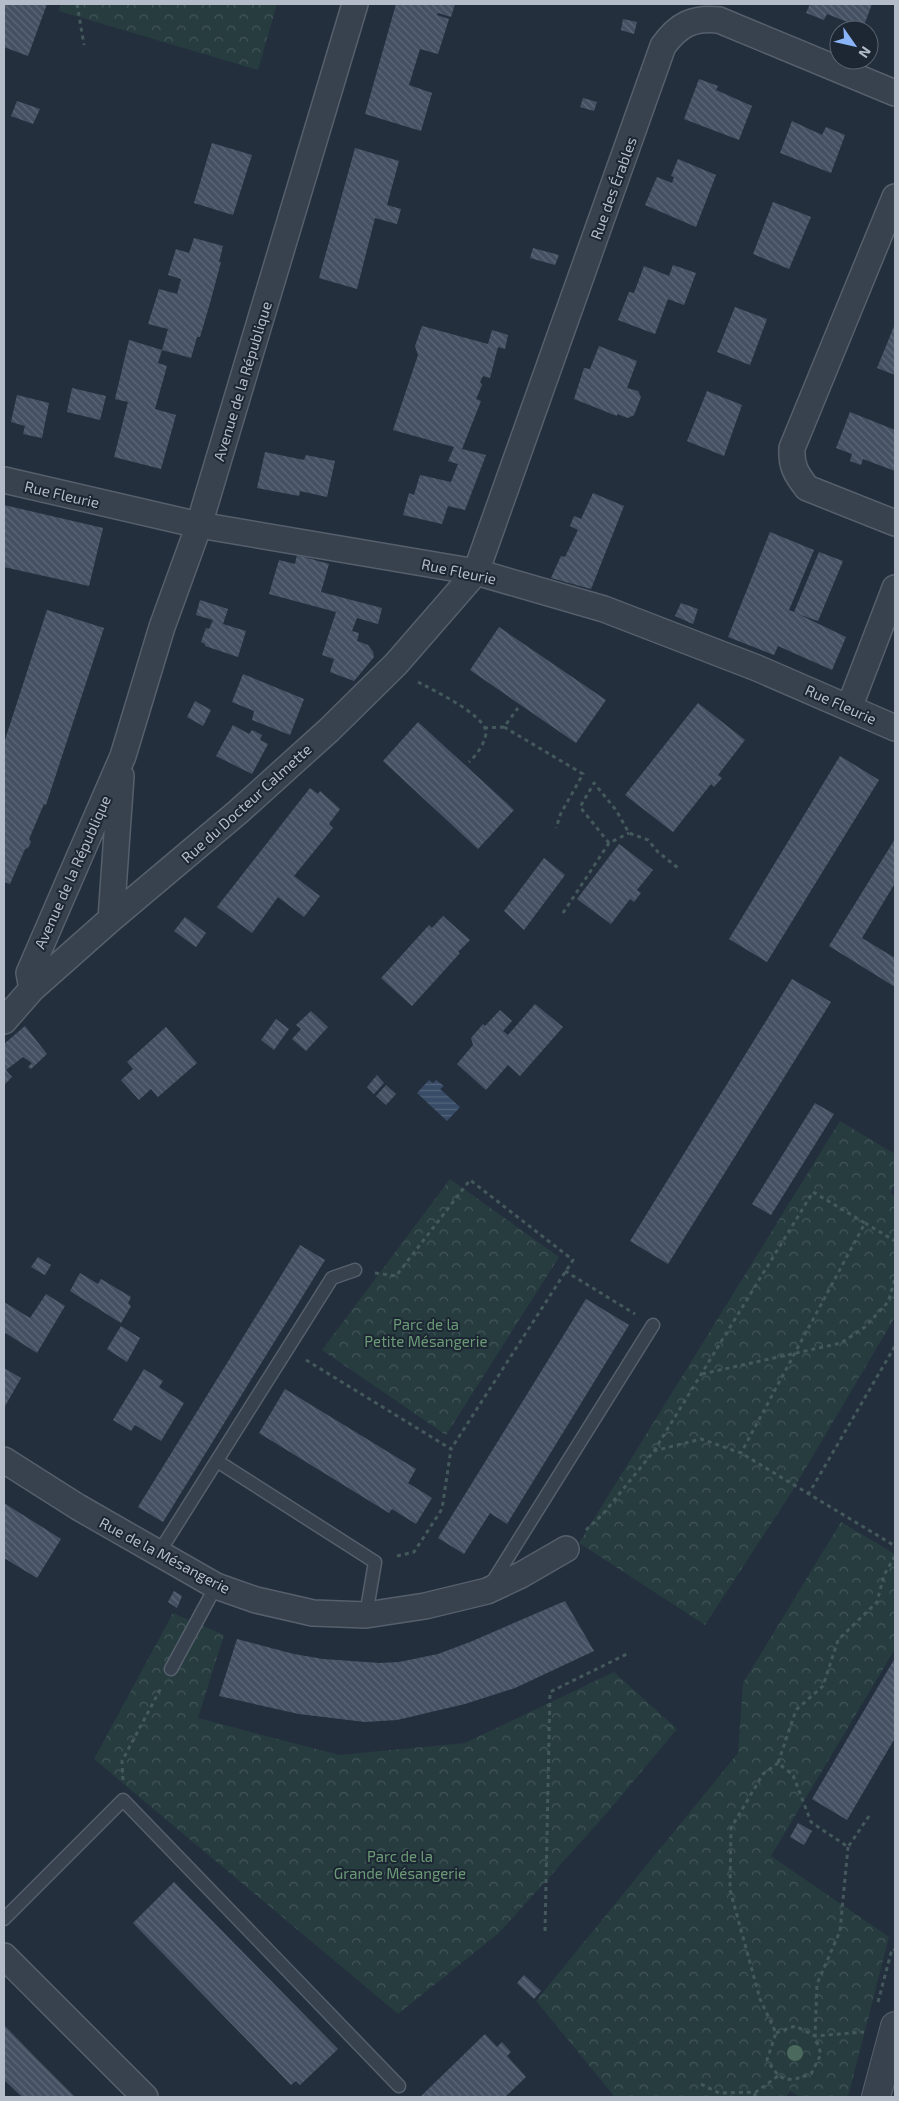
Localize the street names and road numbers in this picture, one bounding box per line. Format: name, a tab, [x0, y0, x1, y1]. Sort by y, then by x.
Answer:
street label: Rue des Érables	[586, 134, 640, 242]
street label: Avenue de la République	[209, 299, 275, 463]
street label: Rue Fleurie	[23, 477, 101, 511]
street label: Rue Fleurie	[420, 554, 498, 588]
street label: Rue Fleurie	[803, 680, 879, 728]
street label: Rue du Docteur Calmette	[177, 740, 315, 866]
street label: Avenue de la République	[30, 793, 114, 951]
street label: Rue de la Mésangerie	[97, 1513, 233, 1597]

